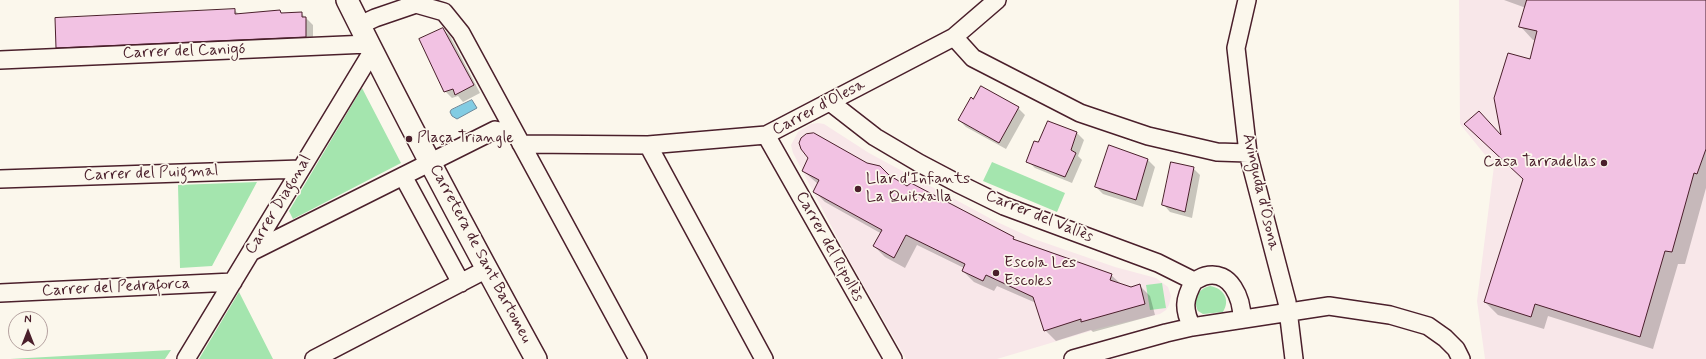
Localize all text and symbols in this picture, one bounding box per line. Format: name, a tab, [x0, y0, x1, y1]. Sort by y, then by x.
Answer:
street label: Carrer del Canigó	[122, 40, 246, 64]
street label: Carrer d'Olesa	[769, 76, 869, 140]
place label: Plaça Triangle	[417, 129, 514, 149]
street label: Avinguda d'Osona	[1237, 132, 1283, 252]
marker: Plaça Triangle	[404, 134, 414, 144]
street label: Carrer Diagonal	[242, 152, 316, 258]
place label: Casa Tarradellas	[1483, 153, 1596, 173]
marker: Casa Tarradellas	[1599, 158, 1609, 168]
street label: Carretera de Sant Bartomeu	[425, 161, 535, 347]
street label: Carrer del Puigmal	[83, 162, 219, 186]
place label: Llar d'Infants La Quitxalla	[866, 170, 970, 208]
marker: Llar d'Infants La Quitxalla	[853, 184, 863, 194]
street label: Carrer del Vallès	[982, 187, 1096, 247]
street label: Carrer del Ripollès	[791, 188, 867, 306]
place label: Escola Les Escoles	[1004, 254, 1076, 292]
marker: Escola Les Escoles	[991, 268, 1001, 278]
street label: Carrer del Pedraforca	[41, 275, 191, 301]
north arrow	[8, 311, 48, 351]
text: N	[24, 313, 32, 327]

